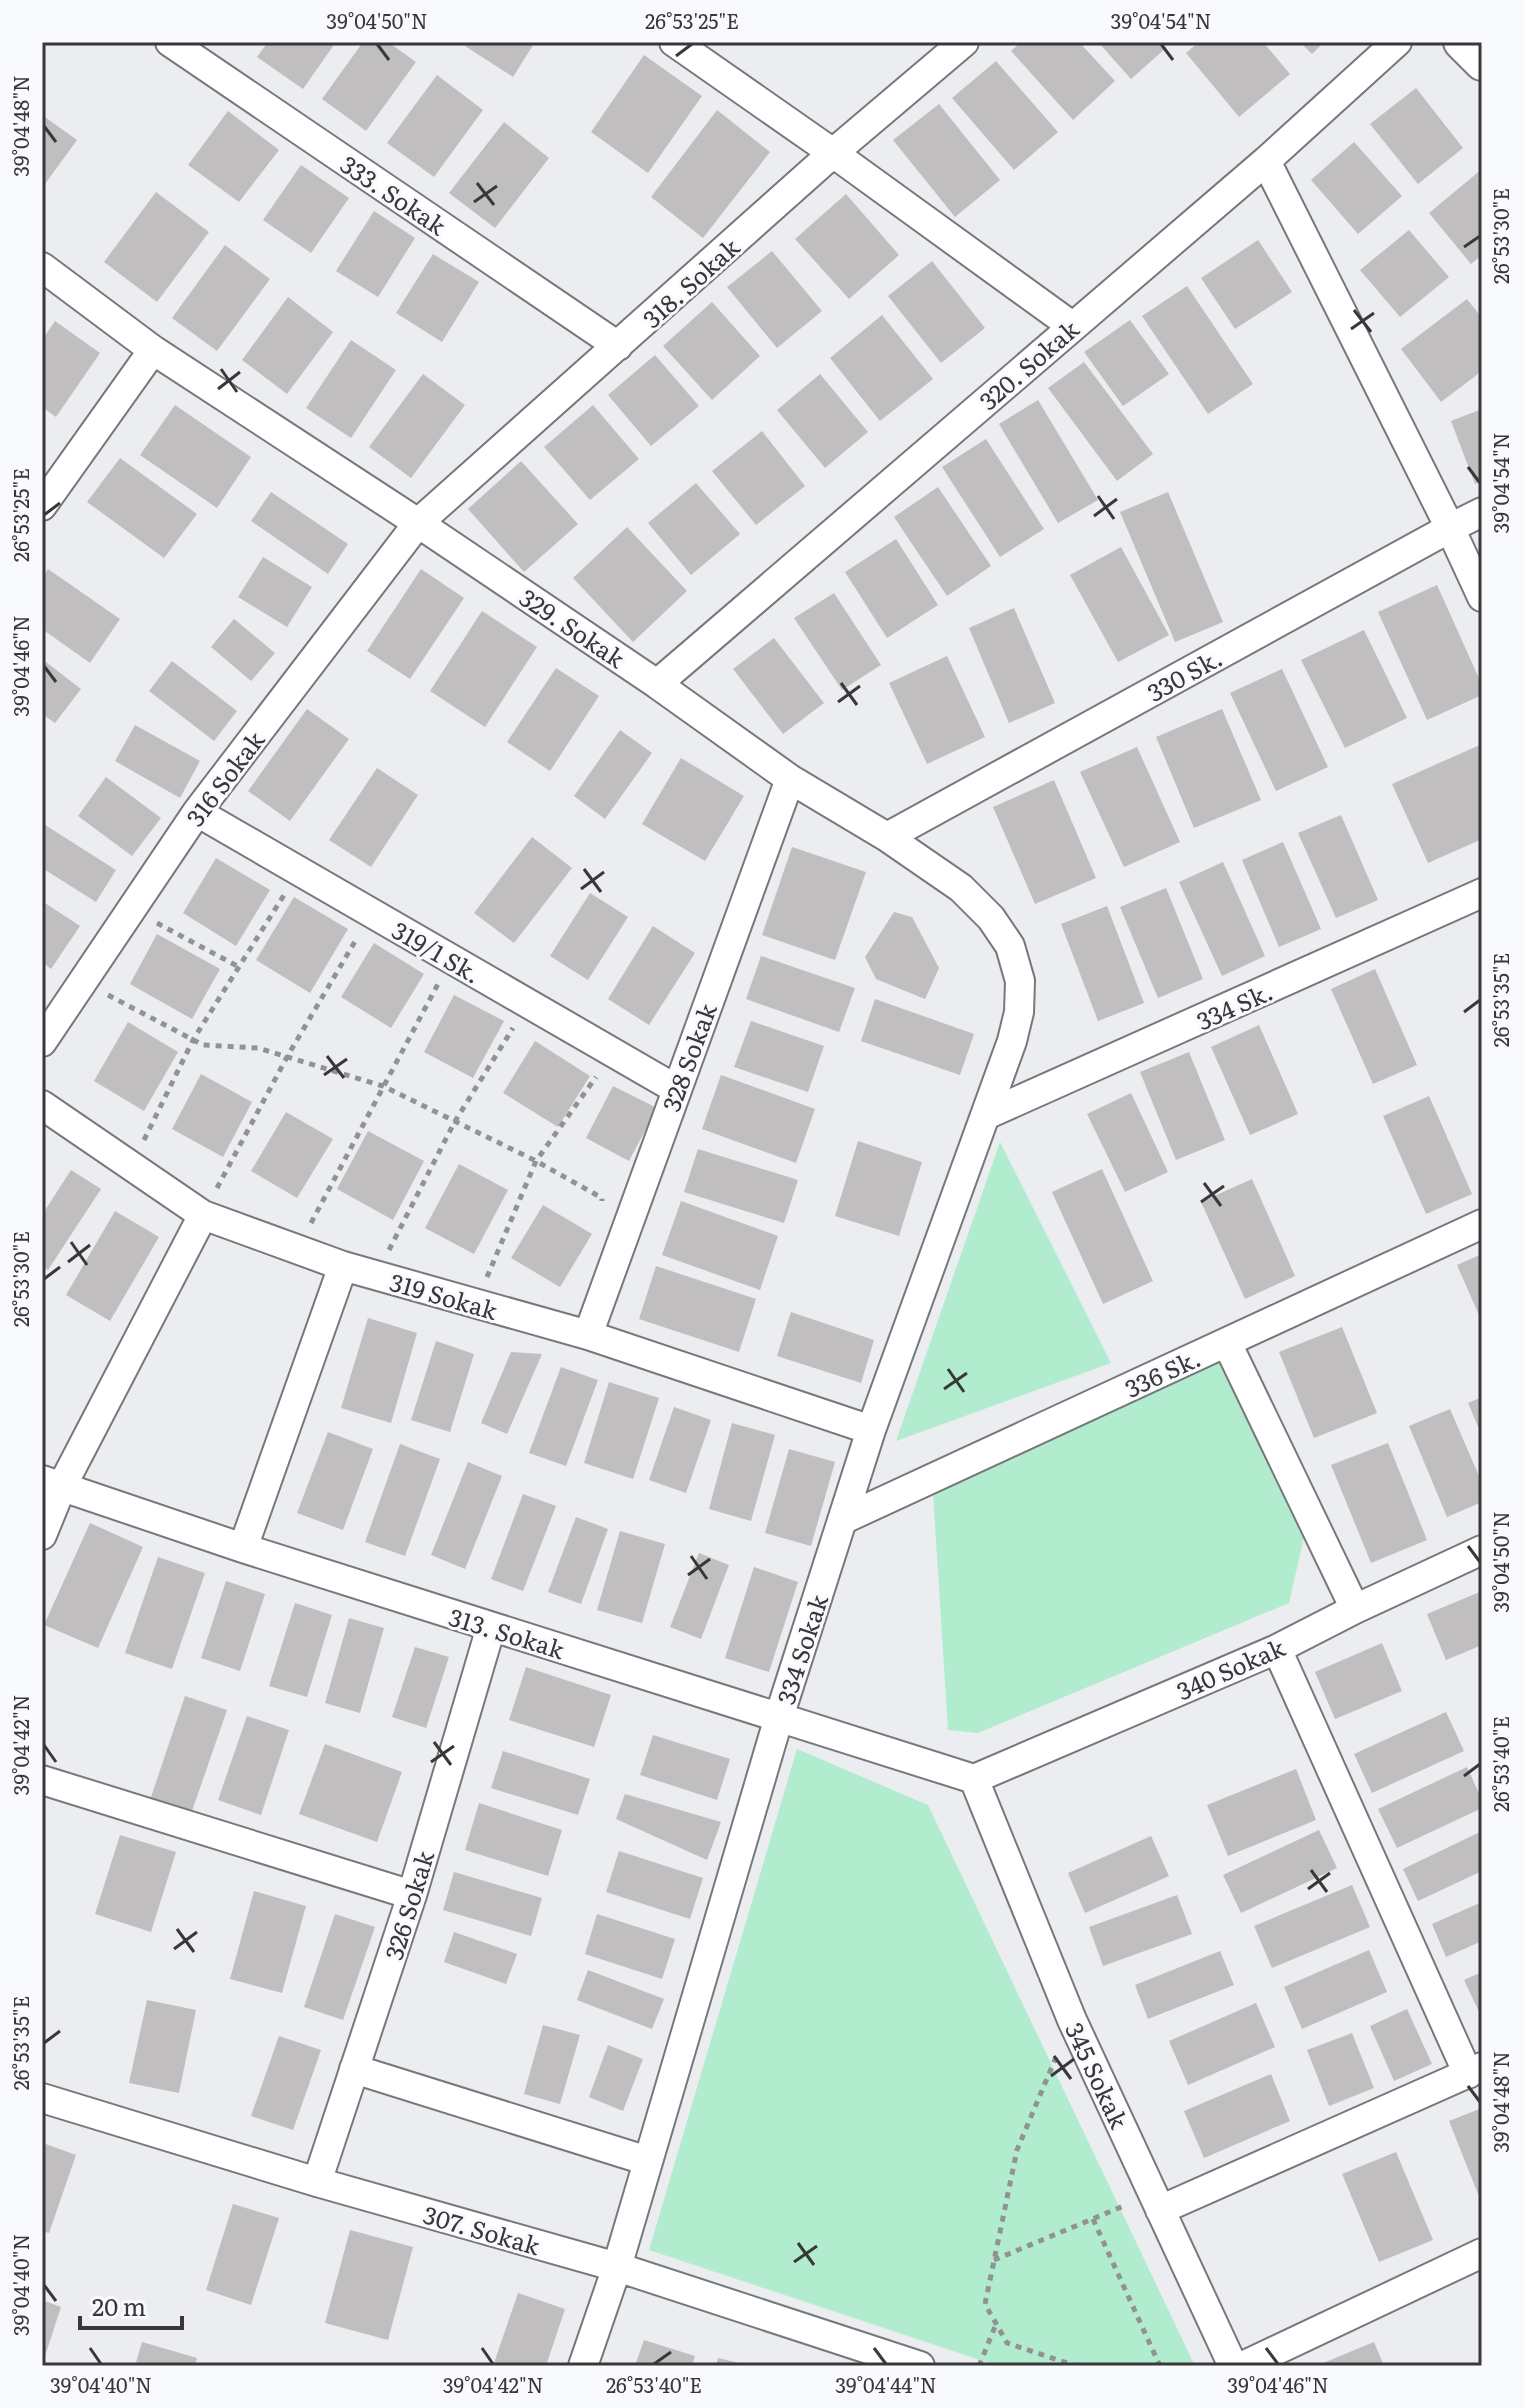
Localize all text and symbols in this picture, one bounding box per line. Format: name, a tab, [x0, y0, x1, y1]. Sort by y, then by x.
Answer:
text: 39°04'50"N	[326, 5, 428, 35]
text: 26°53'25"E	[645, 5, 739, 35]
text: 39°04'54"N	[1111, 5, 1211, 35]
text: 39°04'48"N	[5, 75, 35, 177]
street label: 333. Sokak	[334, 146, 454, 242]
text: 26°53'30"E	[1485, 188, 1515, 284]
street label: 318. Sokak	[634, 229, 746, 335]
street label: 320. Sokak	[971, 311, 1086, 417]
text: 39°04'54"N	[1485, 433, 1515, 533]
text: 26°53'25"E	[5, 468, 35, 562]
street label: 329. Sokak	[513, 579, 633, 675]
text: 39°04'46"N	[5, 615, 35, 717]
street label: 330 Sk.	[1140, 639, 1228, 709]
street label: 316 Sokak	[177, 723, 272, 833]
street label: 319/1 Sk.	[386, 912, 488, 990]
text: 26°53'35"E	[1485, 953, 1515, 1047]
street label: 334 Sk.	[1190, 973, 1278, 1037]
street label: 328 Sokak	[652, 998, 724, 1116]
text: 26°53'30"E	[5, 1231, 35, 1327]
street label: 319 Sokak	[386, 1263, 502, 1327]
street label: 336 Sk.	[1118, 1339, 1206, 1405]
text: 39°04'50"N	[1485, 1511, 1515, 1613]
street label: 334 Sokak	[767, 1589, 835, 1708]
street label: 313. Sokak	[445, 1598, 569, 1666]
street label: 340 Sokak	[1170, 1628, 1290, 1707]
text: 39°04'42"N	[5, 1695, 35, 1795]
text: 26°53'40"E	[1485, 1716, 1515, 1812]
street label: 326 Sokak	[375, 1846, 441, 1964]
text: 26°53'35"E	[5, 1996, 35, 2090]
street label: 345 Sokak	[1058, 2016, 1138, 2134]
text: 39°04'48"N	[1485, 2051, 1515, 2153]
street label: 307. Sokak	[420, 2196, 545, 2262]
text: 39°04'40"N	[5, 2234, 35, 2336]
scale bar	[80, 2280, 182, 2330]
text: 20 m	[92, 2288, 146, 2323]
text: 39°04'40"N	[50, 2369, 152, 2399]
text: 39°04'42"N	[443, 2369, 543, 2399]
text: 26°53'40"E	[606, 2369, 702, 2399]
text: 39°04'44"N	[835, 2369, 937, 2399]
text: 39°04'46"N	[1227, 2369, 1329, 2399]

